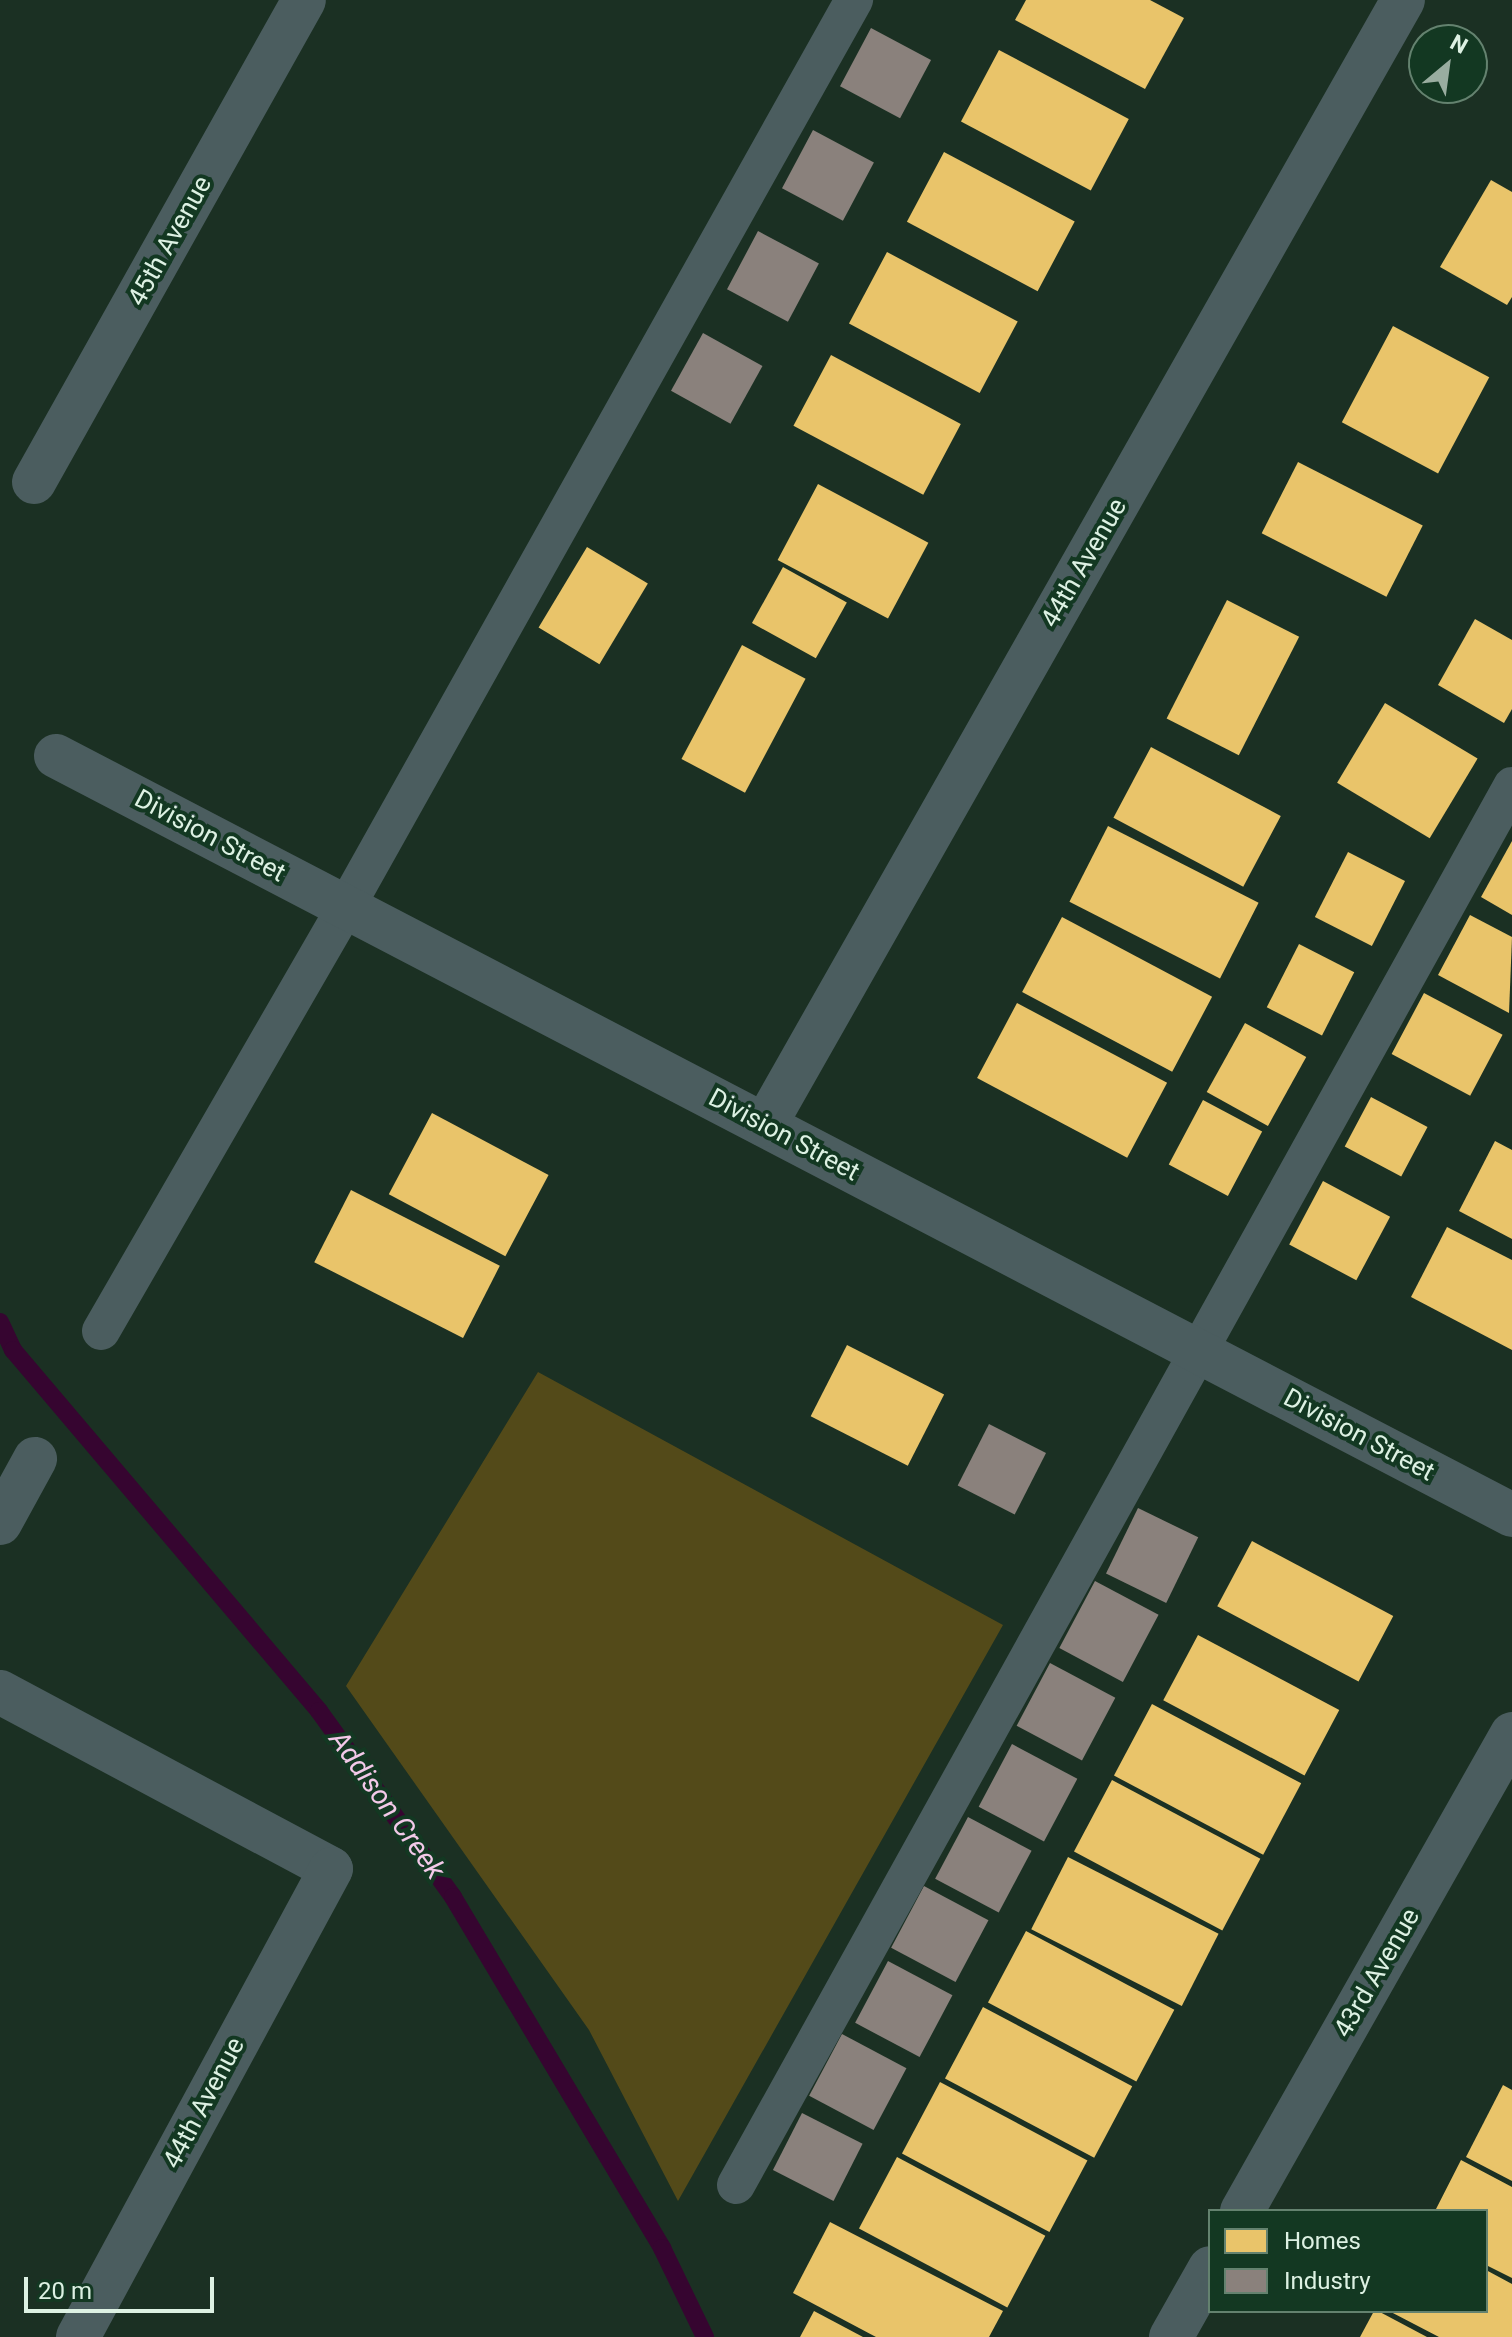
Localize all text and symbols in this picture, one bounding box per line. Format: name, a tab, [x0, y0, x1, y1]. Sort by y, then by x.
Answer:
north arrow	[1408, 24, 1488, 104]
text: N	[1446, 30, 1472, 59]
street label: 45th Avenue	[122, 171, 218, 311]
street label: 44th Avenue	[1035, 493, 1133, 633]
street label: Division Street	[129, 783, 291, 889]
street label: Division Street	[703, 1082, 865, 1188]
street label: Division Street	[1278, 1382, 1440, 1488]
water label: Addison Creek	[322, 1724, 452, 1886]
street label: 43rd Avenue	[1328, 1903, 1426, 2043]
street label: 44th Avenue	[157, 2032, 251, 2174]
legend	[1208, 2209, 1488, 2313]
text: Homes	[1284, 2227, 1361, 2255]
scale bar	[28, 2261, 218, 2311]
text: Industry	[1284, 2267, 1370, 2295]
text: 20 m	[38, 2277, 92, 2305]

